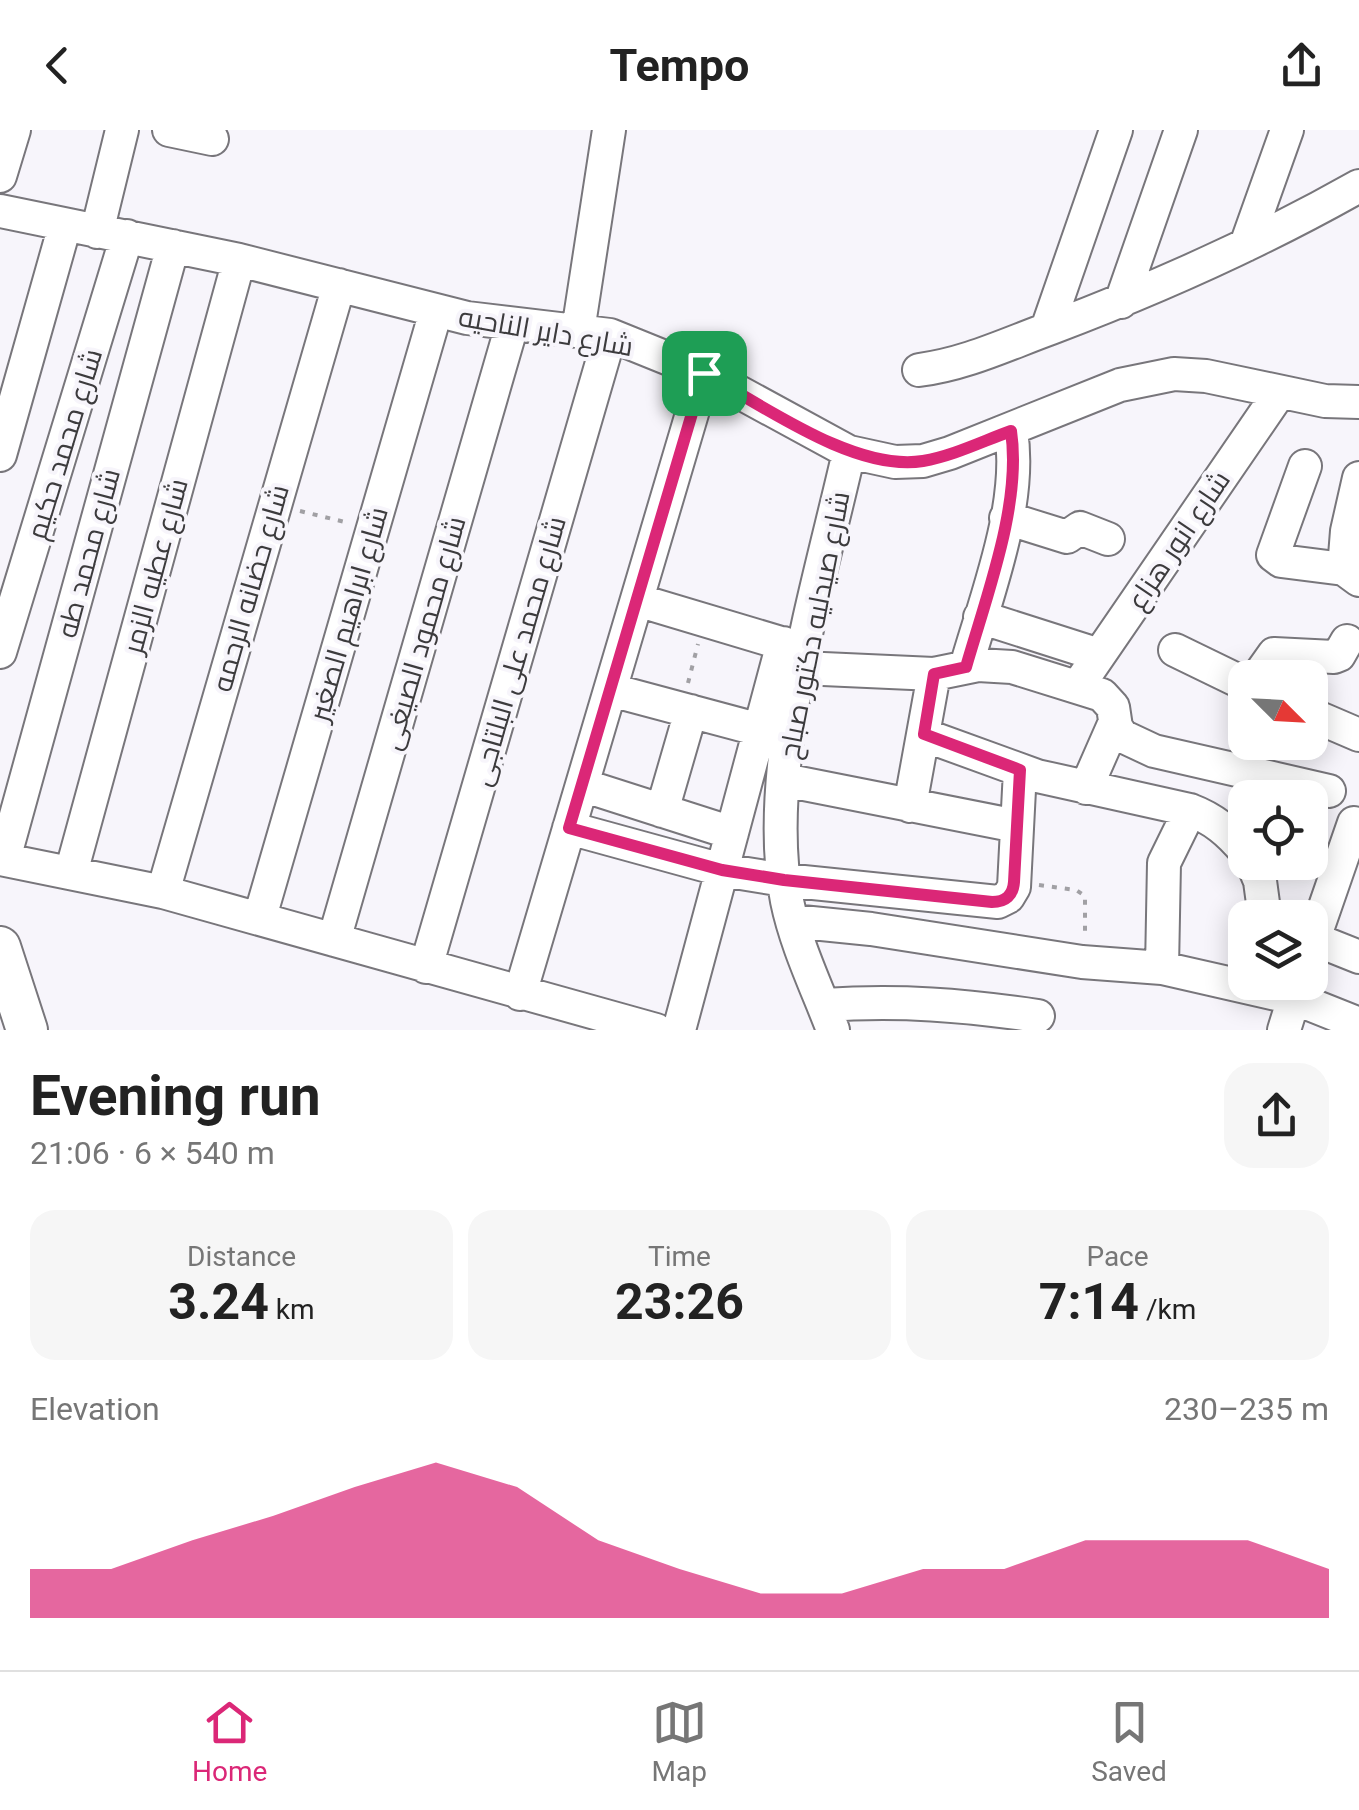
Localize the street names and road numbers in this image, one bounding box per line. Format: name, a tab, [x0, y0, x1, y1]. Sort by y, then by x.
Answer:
street label: شارع داير الناحيه	[456, 300, 636, 365]
street label: شارع محمد حكيم	[20, 345, 112, 544]
street label: شارع محمد طه	[50, 465, 129, 642]
street label: شارع انور هزاع	[1120, 465, 1239, 617]
street label: شارع عطيه الزمر	[116, 475, 197, 660]
street label: شارع حضانه الرحمه	[205, 481, 298, 696]
street label: شارع صيدليه دكتور صباح	[772, 489, 859, 762]
street label: شارع ابراهيم الصغير	[302, 503, 398, 728]
street label: شارع محمود الصيغى	[374, 513, 475, 754]
street label: شارع محمد على البلتاجى	[464, 513, 575, 790]

